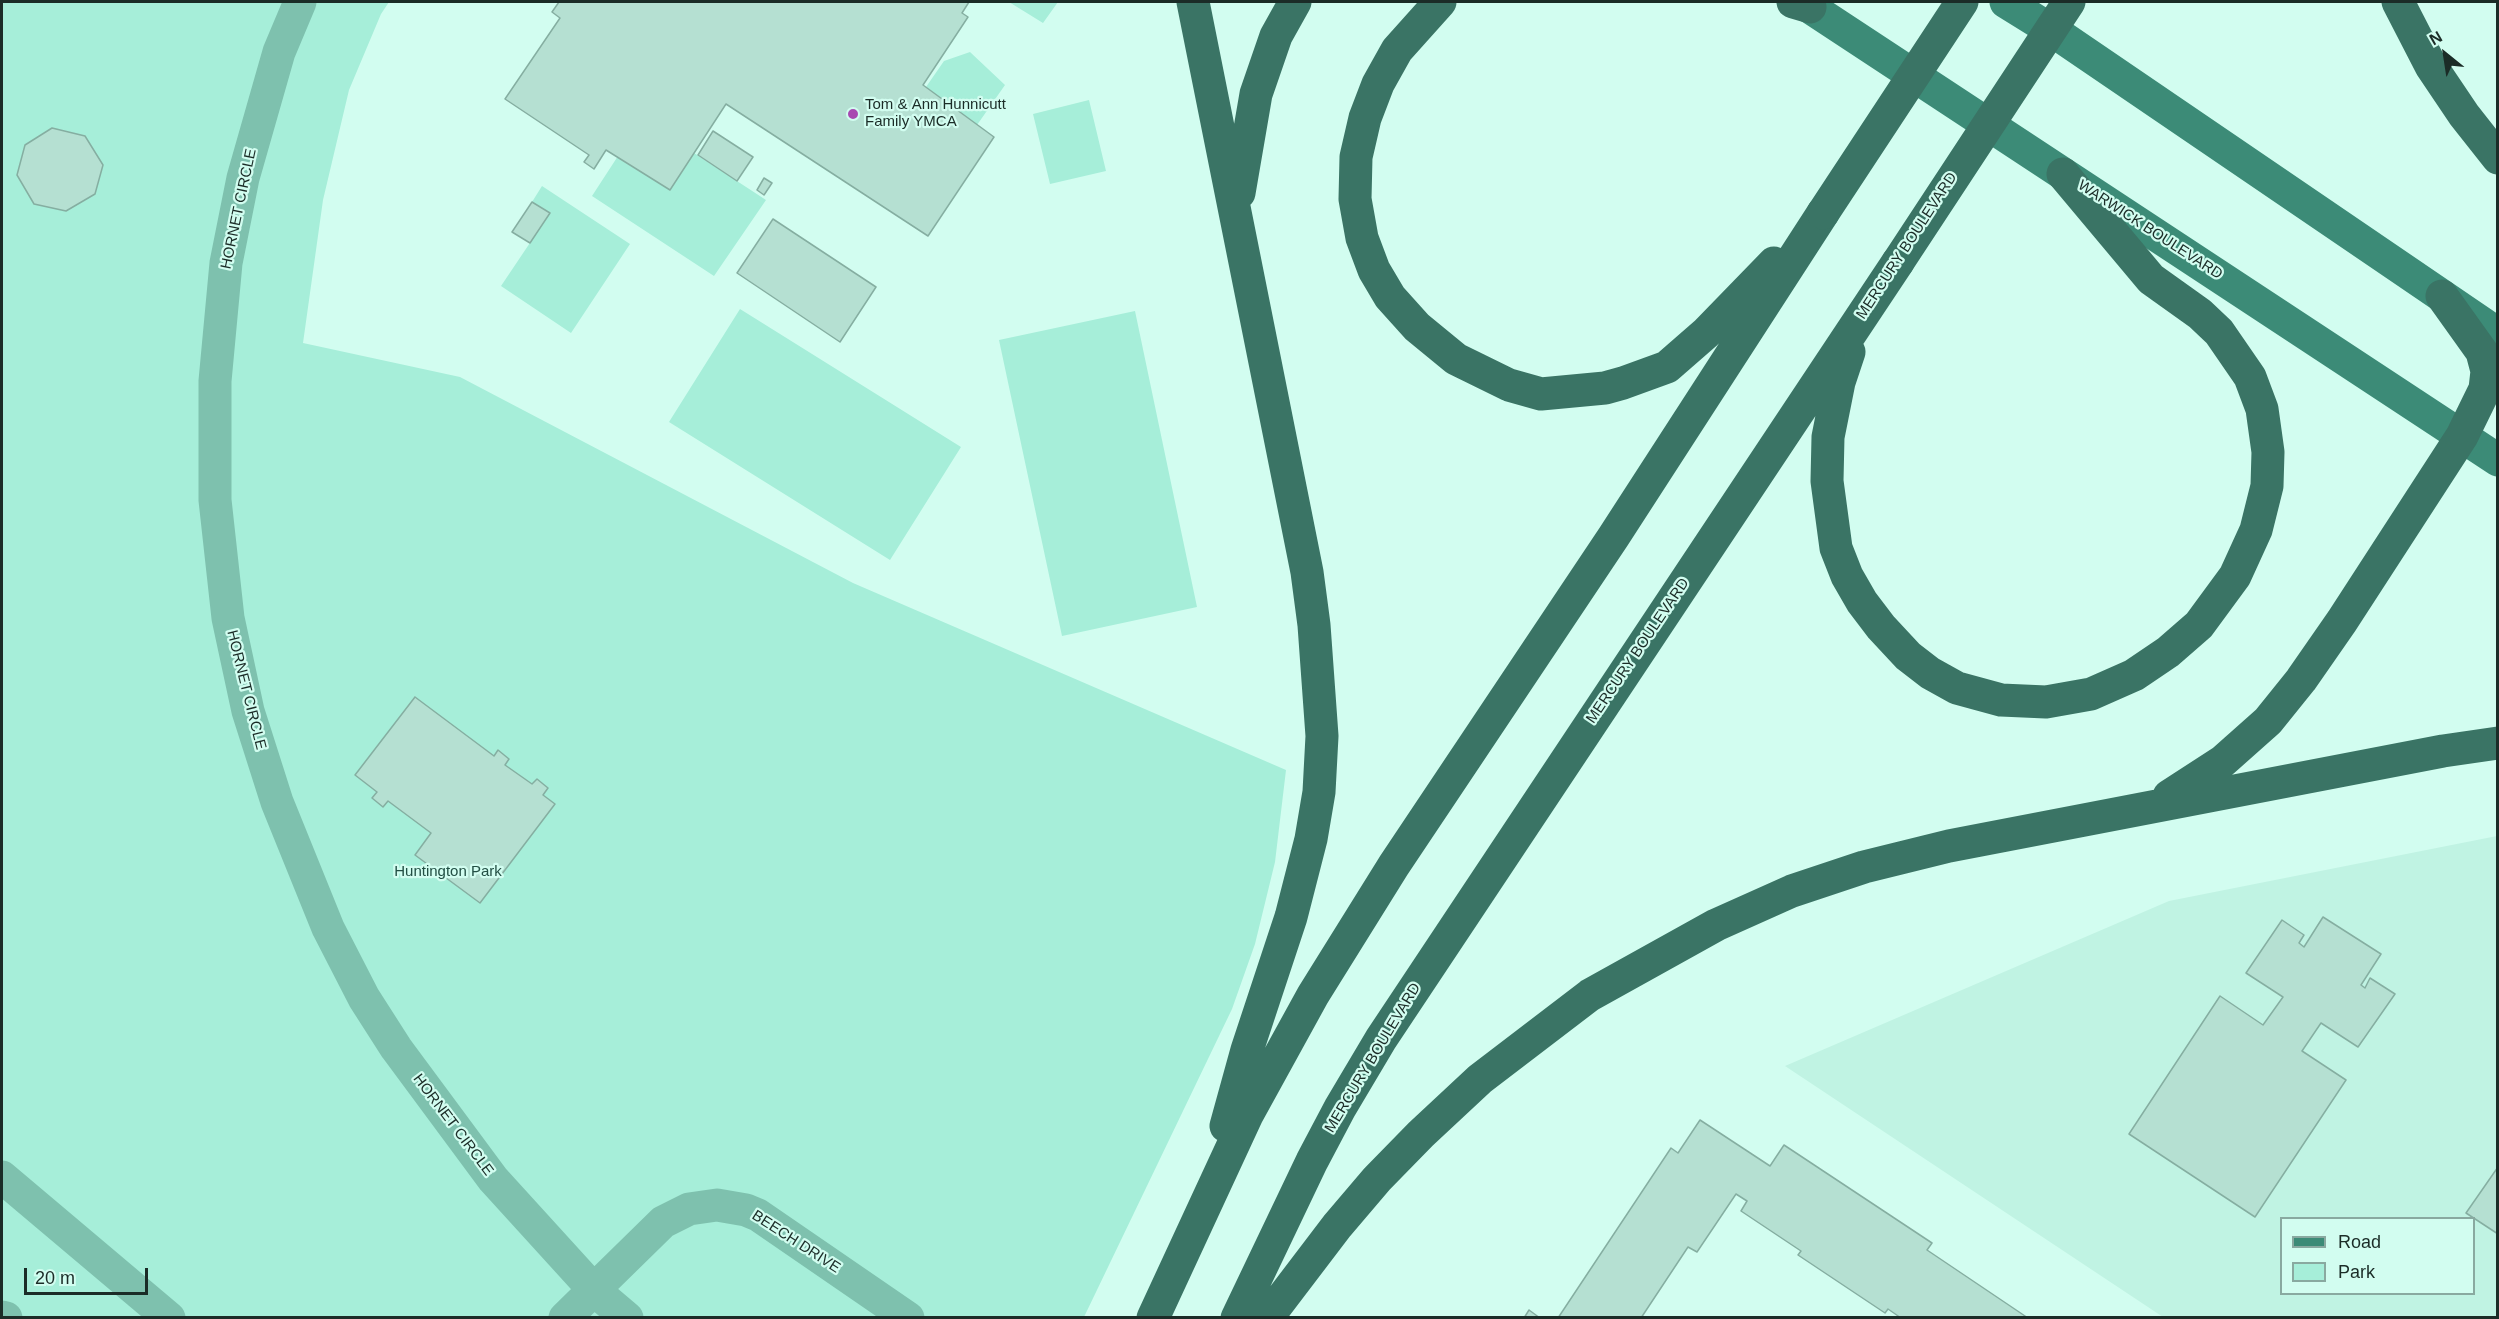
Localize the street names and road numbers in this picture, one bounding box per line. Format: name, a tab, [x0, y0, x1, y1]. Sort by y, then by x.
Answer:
street label: HORNET CIRCLE	[217, 147, 261, 271]
street label: MERCURY BOULEVARD	[1853, 169, 1961, 323]
street label: WARWICK BOULEVARD	[2074, 176, 2226, 284]
street label: MERCURY BOULEVARD	[1583, 575, 1693, 727]
street label: HORNET CIRCLE	[222, 628, 270, 752]
street label: MERCURY BOULEVARD	[1321, 980, 1425, 1136]
street label: HORNET CIRCLE	[409, 1071, 497, 1179]
street label: BEECH DRIVE	[748, 1207, 844, 1277]

